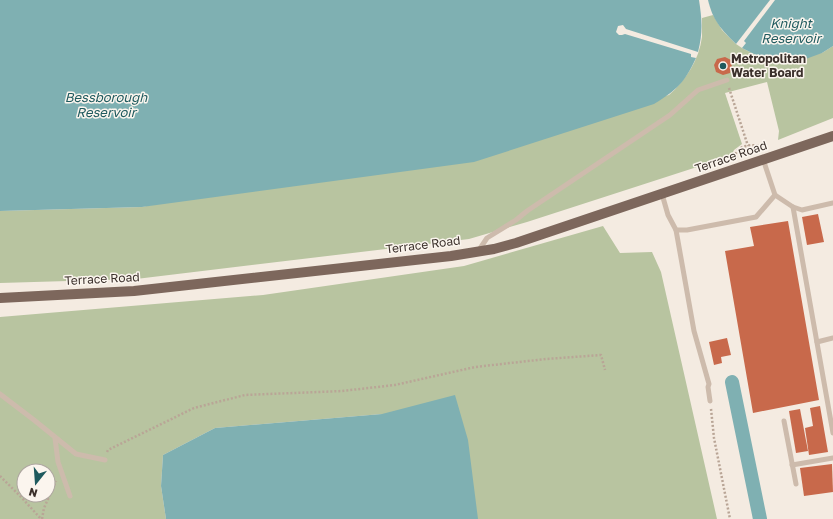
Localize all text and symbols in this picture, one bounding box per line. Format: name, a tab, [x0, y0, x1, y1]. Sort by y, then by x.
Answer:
water label: Knight Reservoir	[761, 15, 823, 46]
place label: Metropolitan Water Board	[731, 51, 806, 80]
marker: Metropolitan Water Board	[718, 61, 728, 71]
water label: Bessborough Reservoir	[65, 89, 148, 120]
street label: Terrace Road	[693, 137, 769, 176]
street label: Terrace Road	[385, 232, 461, 257]
street label: Terrace Road	[64, 269, 140, 288]
north arrow	[16, 463, 56, 503]
text: N	[27, 486, 39, 500]

